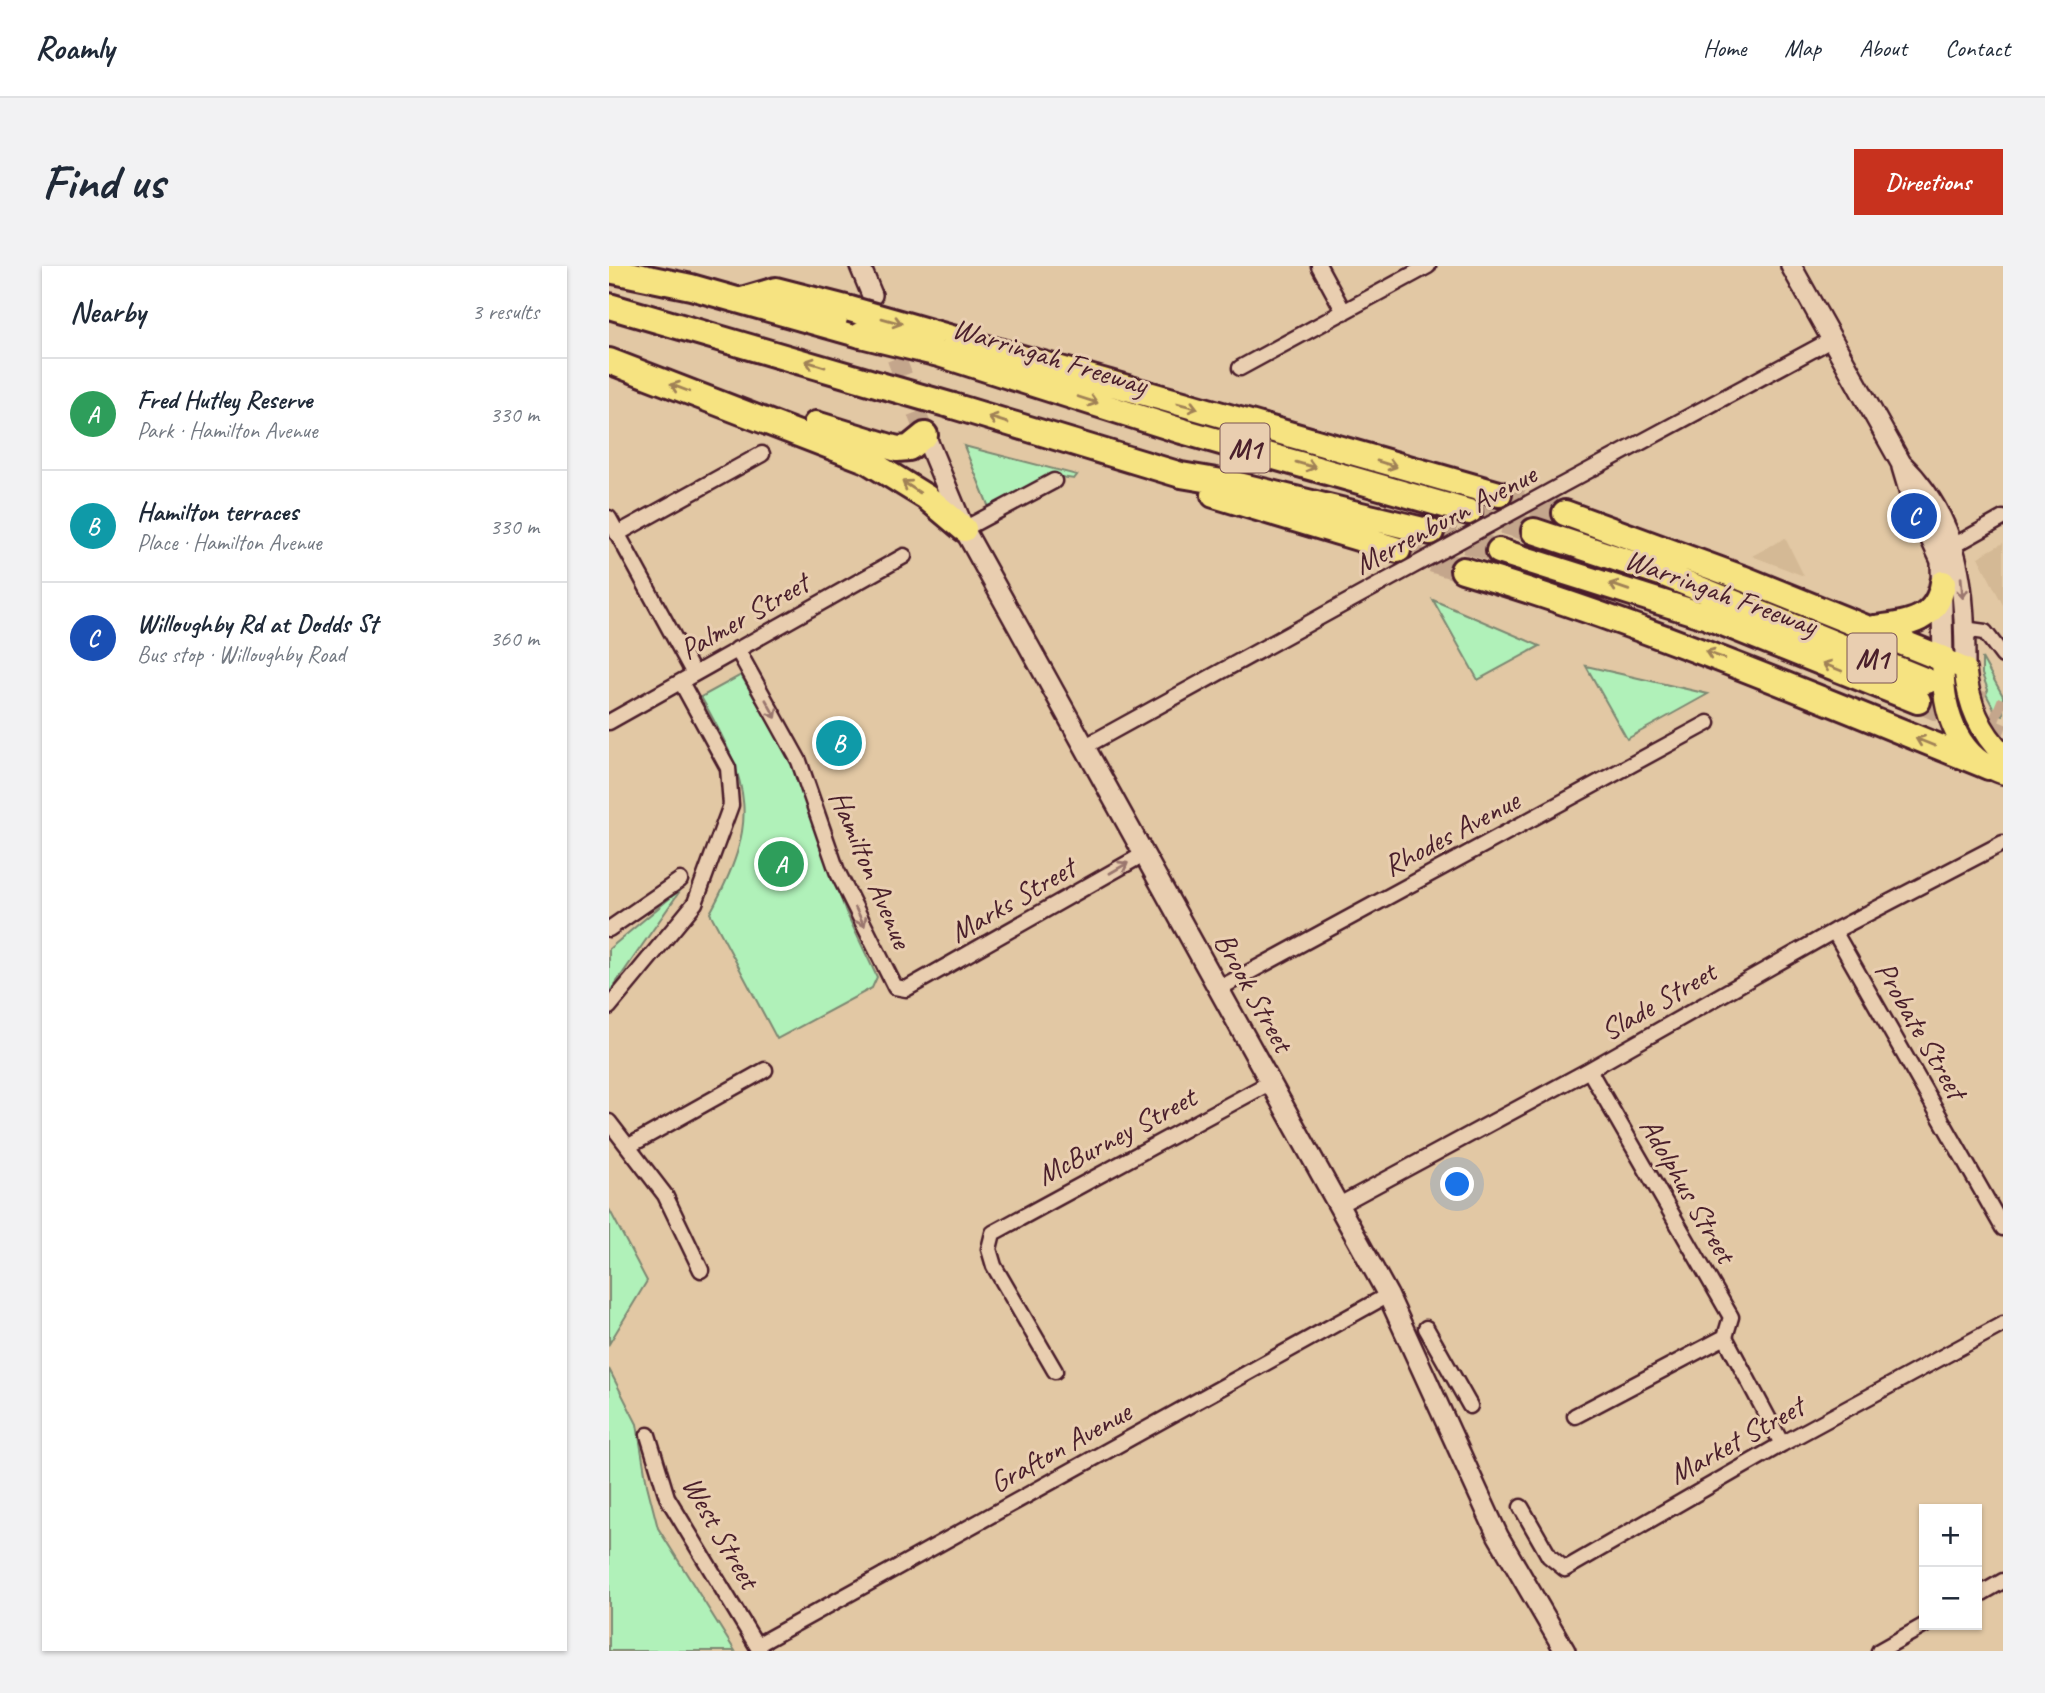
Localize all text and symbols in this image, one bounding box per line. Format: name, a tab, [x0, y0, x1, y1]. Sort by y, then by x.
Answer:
text: Roamly	[35, 27, 114, 69]
text: Home	[1703, 33, 1746, 63]
text: Map	[1784, 33, 1821, 63]
text: About	[1859, 33, 1907, 63]
text: Contact	[1945, 33, 2010, 63]
button: Directions	[1854, 149, 2003, 215]
text: Find us	[42, 151, 164, 213]
text: Nearby	[70, 293, 146, 331]
text: 3 results	[472, 297, 539, 326]
street label: Warringah Freeway	[948, 308, 1153, 404]
one-way arrow	[880, 316, 902, 329]
one-way arrow	[804, 357, 826, 370]
one-way arrow	[670, 380, 691, 393]
text: Fred Hutley Reserve	[137, 383, 312, 416]
one-way arrow	[1077, 395, 1099, 408]
text: A	[87, 400, 99, 429]
text: 330 m	[490, 400, 539, 429]
one-way arrow	[1176, 400, 1198, 413]
one-way arrow	[988, 412, 1010, 425]
text: Park · Hamilton Avenue	[137, 416, 318, 445]
road number: M1	[1221, 424, 1269, 472]
street label: Merrenburn Avenue	[1347, 454, 1545, 583]
one-way arrow	[1376, 458, 1398, 471]
one-way arrow	[1294, 459, 1317, 472]
one-way arrow	[901, 480, 921, 494]
pin: C	[1891, 490, 1937, 542]
text: Hamilton terraces	[137, 495, 298, 528]
text: B	[87, 512, 99, 541]
text: 330 m	[490, 512, 539, 541]
text: Place · Hamilton Avenue	[137, 528, 322, 557]
street label: Warringah Freeway	[1620, 540, 1824, 645]
street label: Palmer Street	[673, 562, 819, 668]
one-way arrow	[1956, 576, 1969, 598]
one-way arrow	[1609, 580, 1631, 592]
text: Willoughby Rd at Dodds St	[137, 607, 377, 640]
text: C	[88, 624, 98, 653]
text: 360 m	[490, 624, 539, 653]
road number: M1	[1847, 634, 1897, 682]
text: Bus stop · Willoughby Road	[137, 640, 345, 669]
one-way arrow	[1704, 648, 1726, 660]
one-way arrow	[1822, 659, 1843, 672]
one-way arrow	[764, 698, 778, 718]
pin: B	[816, 717, 862, 769]
one-way arrow	[1915, 734, 1937, 747]
street label: Rhodes Avenue	[1376, 780, 1528, 885]
street label: Hamilton Avenue	[821, 784, 922, 956]
pin: A	[758, 838, 804, 890]
street label: Marks Street	[942, 847, 1085, 951]
one-way arrow	[1109, 861, 1129, 875]
one-way arrow	[853, 906, 867, 927]
street label: Brook Street	[1206, 926, 1304, 1061]
street label: Slade Street	[1594, 951, 1725, 1049]
street label: Probate Street	[1866, 954, 1978, 1109]
street label: McBurney Street	[1030, 1077, 1205, 1194]
street label: Adolphus Street	[1631, 1111, 1746, 1272]
your location	[1440, 1167, 1474, 1201]
street label: Market Street	[1662, 1385, 1814, 1493]
street label: Grafton Avenue	[983, 1391, 1139, 1501]
street label: West Street	[674, 1469, 770, 1598]
map controls	[1919, 1504, 1982, 1630]
button: +	[1919, 1504, 1982, 1567]
button: −	[1919, 1567, 1982, 1630]

